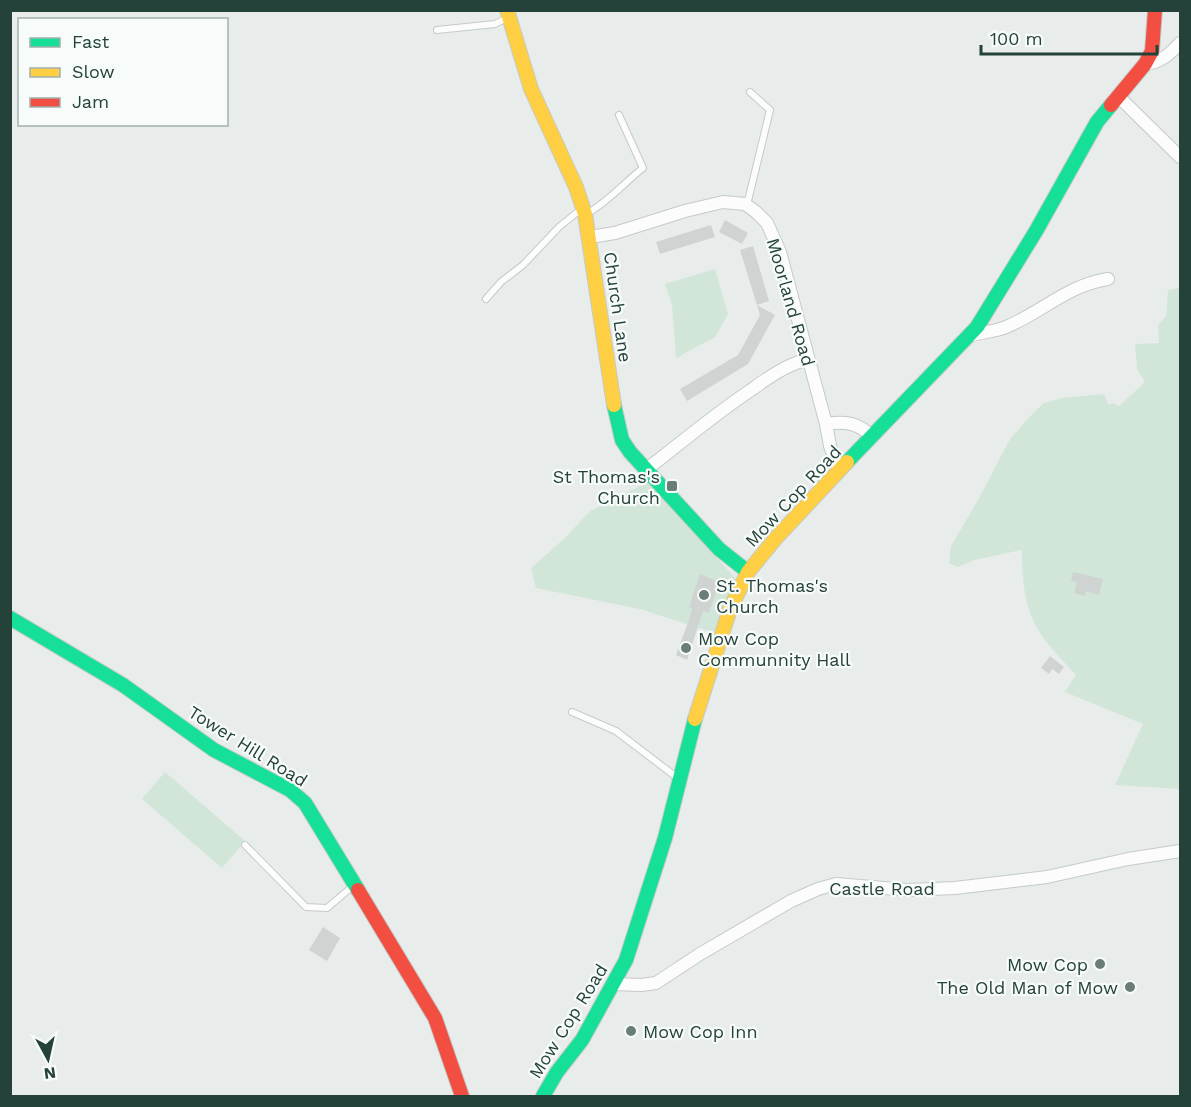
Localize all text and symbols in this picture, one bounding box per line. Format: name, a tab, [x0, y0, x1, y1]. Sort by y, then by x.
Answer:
legend	[18, 18, 228, 126]
scale bar	[981, 18, 1156, 56]
text: 100 m	[990, 28, 1043, 49]
text: Fast	[72, 31, 110, 52]
text: Slow	[72, 61, 115, 82]
text: Jam	[72, 91, 109, 112]
street label: Moorland Road	[763, 235, 819, 369]
street label: Church Lane	[600, 250, 636, 364]
street label: Mow Cop Road	[741, 441, 845, 551]
place label: St Thomas's Church	[553, 466, 660, 508]
marker: St Thomas's Church	[665, 479, 679, 493]
place label: St. Thomas's Church	[716, 575, 828, 617]
marker: St. Thomas's Church	[697, 588, 711, 602]
place label: Mow Cop Communnity Hall	[698, 628, 851, 670]
marker: Mow Cop Communnity Hall	[679, 641, 693, 655]
street label: Tower Hill Road	[185, 701, 311, 791]
street label: Castle Road	[829, 878, 935, 899]
place label: Mow Cop	[1007, 954, 1088, 975]
marker: Mow Cop	[1093, 957, 1107, 971]
street label: Mow Cop Road	[524, 960, 612, 1082]
place label: The Old Man of Mow	[937, 977, 1118, 998]
marker: The Old Man of Mow	[1123, 980, 1137, 994]
place label: Mow Cop Inn	[643, 1021, 758, 1042]
marker: Mow Cop Inn	[624, 1024, 638, 1038]
north arrow	[18, 1029, 78, 1089]
text: N	[43, 1063, 57, 1084]

